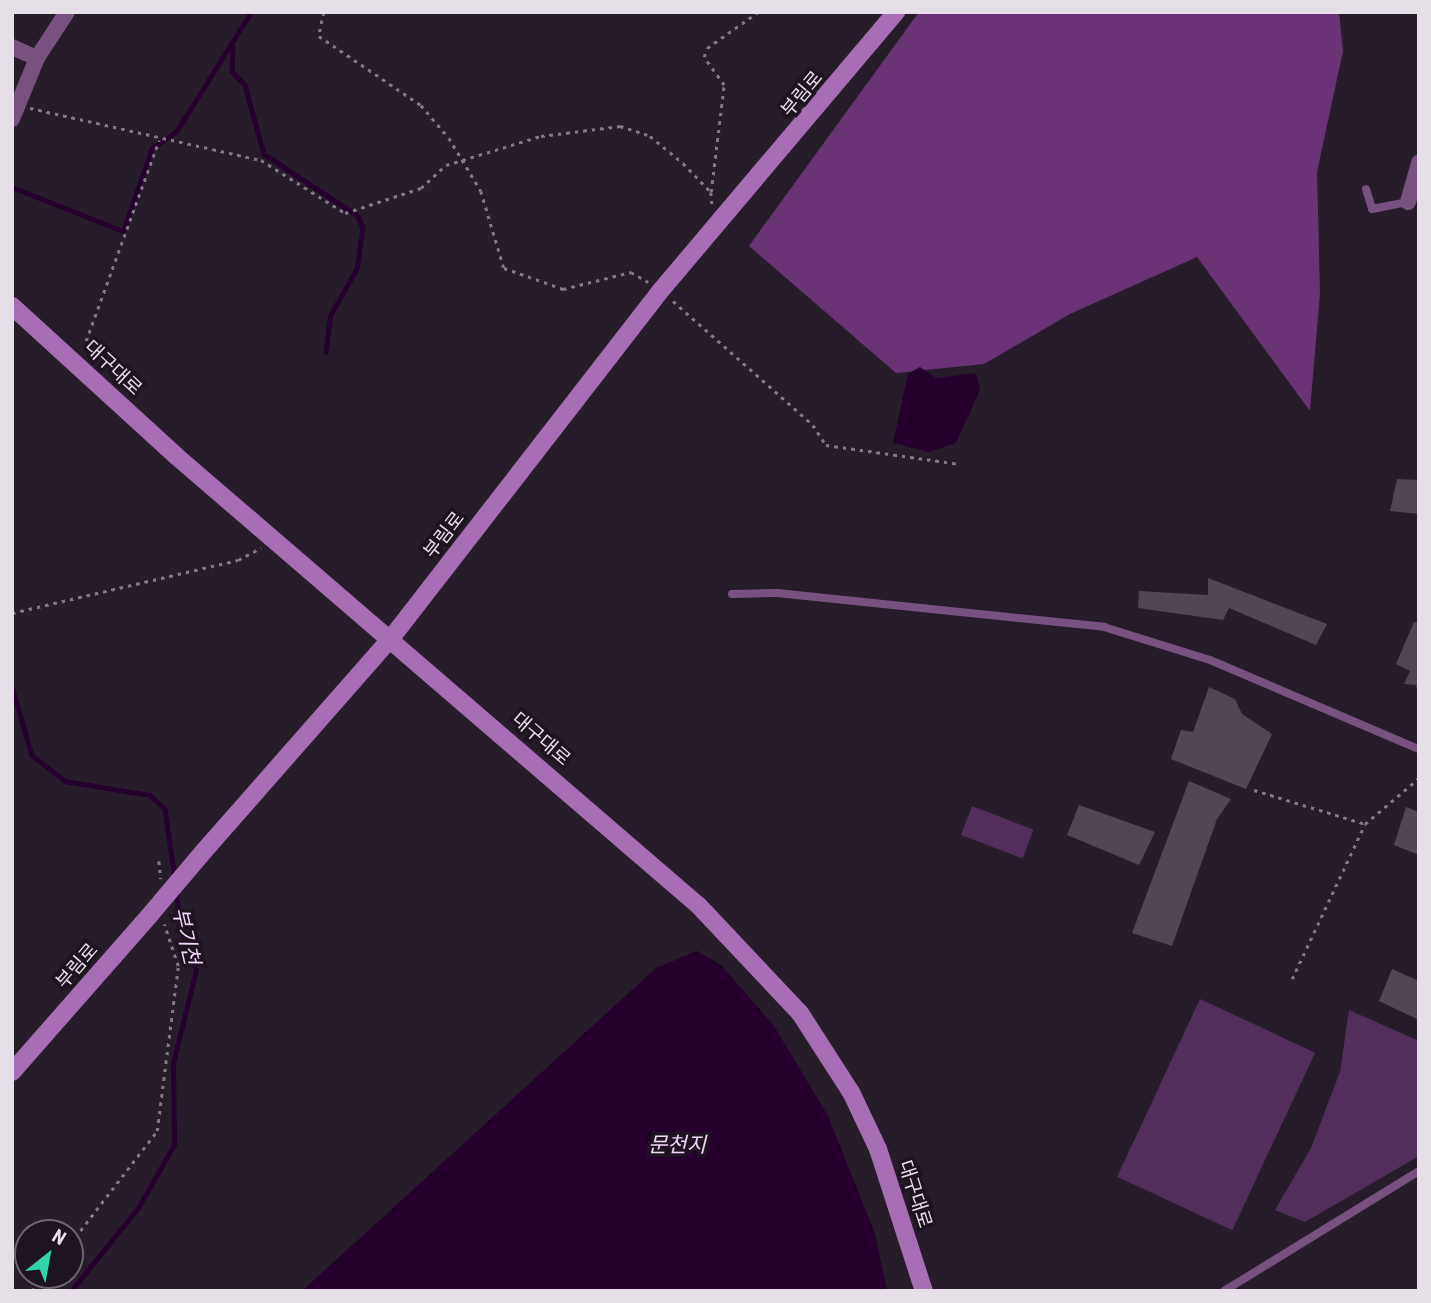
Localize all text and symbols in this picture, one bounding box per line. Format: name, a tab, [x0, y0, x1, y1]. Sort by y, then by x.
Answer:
street label: 부림로	[776, 67, 828, 121]
street label: 대구대로	[80, 336, 146, 400]
street label: 부림로	[419, 507, 469, 563]
street label: 대구대로	[507, 707, 575, 771]
water label: 부기천	[167, 905, 205, 967]
street label: 부림로	[51, 939, 103, 993]
water label: 문천지	[648, 1132, 706, 1158]
street label: 대구대로	[893, 1157, 937, 1231]
north arrow	[14, 1219, 84, 1289]
text: N	[48, 1224, 70, 1250]

